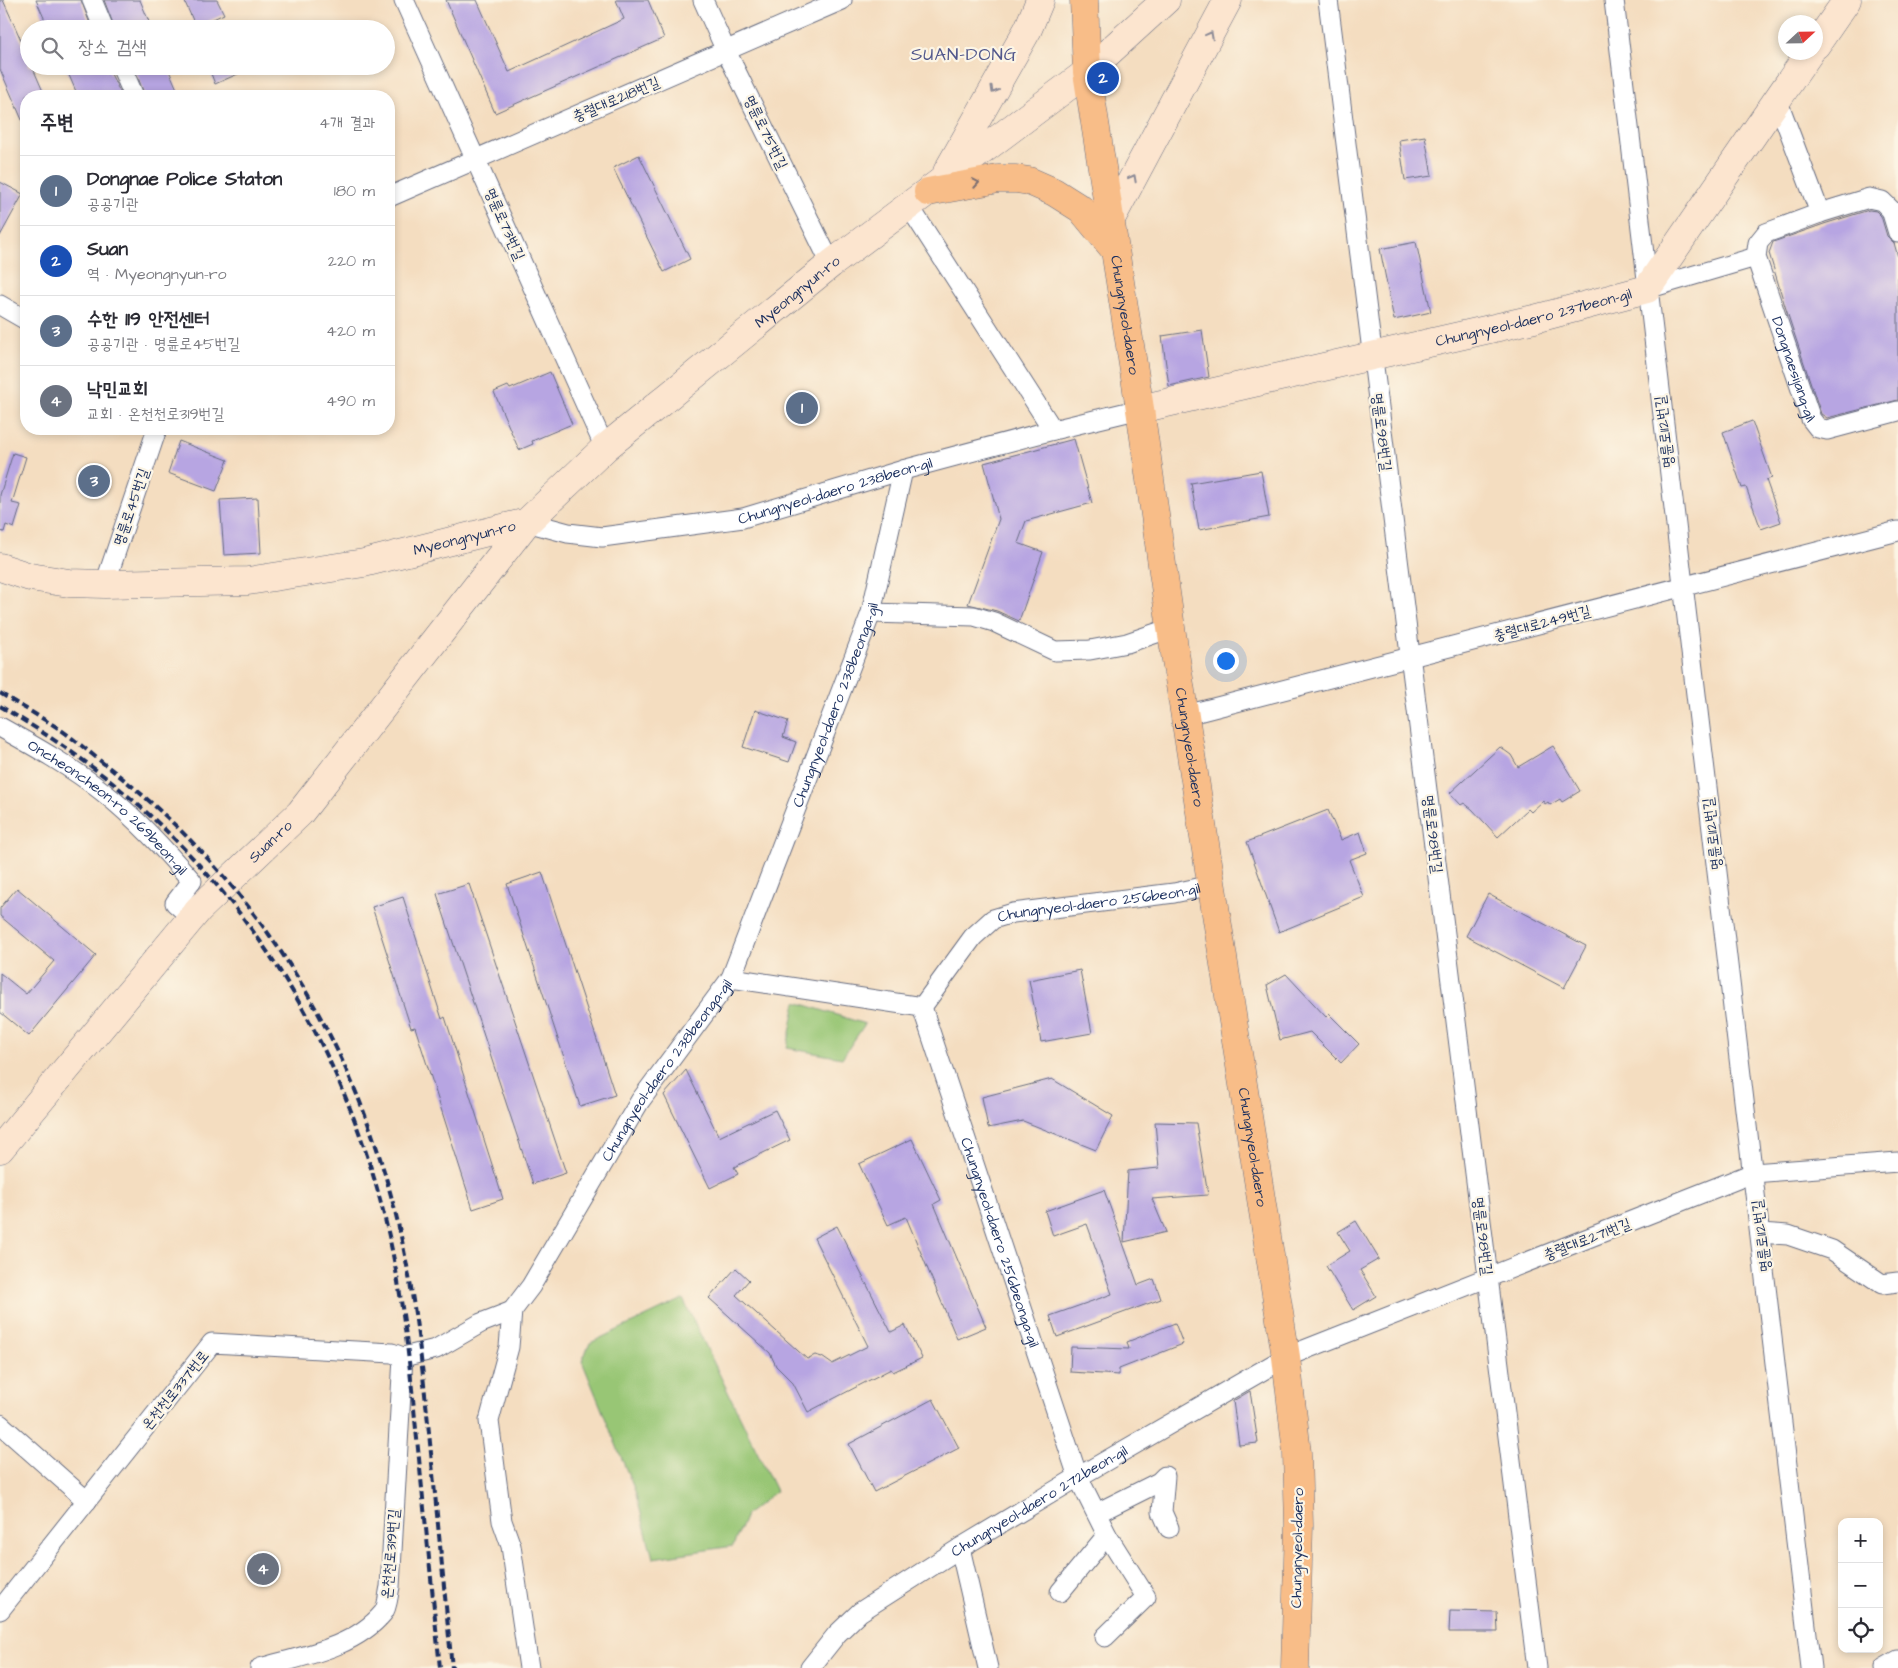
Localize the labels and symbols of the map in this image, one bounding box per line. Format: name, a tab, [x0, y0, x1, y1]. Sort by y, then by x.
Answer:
north arrow	[1778, 15, 1823, 60]
one-way arrow	[1203, 31, 1213, 40]
district label: SUAN-DONG	[911, 42, 1017, 67]
pin: 2	[1087, 59, 1119, 97]
street label: 충렬대로218번길	[569, 72, 663, 127]
one-way arrow	[990, 85, 1000, 94]
street label: 명륜로75번길	[739, 92, 793, 173]
one-way arrow	[1127, 174, 1137, 183]
one-way arrow	[971, 179, 980, 189]
street label: 명륜로73번길	[479, 185, 530, 264]
street label: Myeongnyun-ro	[750, 250, 845, 333]
street label: Chungnyeol-daero	[1105, 254, 1145, 377]
street label: Chungnyeol-daero 237beon-gil	[1433, 284, 1634, 352]
street label: Dongnaesijang-gil	[1766, 314, 1820, 427]
pin: 1	[786, 389, 818, 427]
street label: 명륜로98번길	[1366, 392, 1397, 472]
street label: 명륜로112번길	[1650, 395, 1679, 469]
street label: Chungnyeol-daero 238beon-gil	[735, 453, 935, 530]
pin: 3	[78, 462, 110, 500]
street label: 명륜로45번길	[108, 465, 155, 549]
street label: Myeongnyun-ro	[411, 515, 518, 561]
street label: 충렬대로249번길	[1491, 600, 1593, 647]
street label: Chungnyeol-daero 238beonga-gil	[787, 601, 884, 810]
your location	[1213, 648, 1239, 674]
street label: Chungnyeol-daero	[1170, 686, 1209, 809]
street label: Oncheoncheon-ro 269beon-gil	[24, 735, 192, 880]
street label: 명륜로98번길	[1417, 794, 1448, 874]
street label: 명륜로112번길	[1698, 797, 1727, 871]
street label: Suan-ro	[244, 815, 298, 868]
street label: Chungnyeol-daero 256beon-gil	[995, 878, 1202, 928]
street label: Chungnyeol-daero 238beonga-gil	[597, 975, 737, 1165]
street label: Chungnyeol-daero	[1233, 1086, 1272, 1209]
street label: Chungnyeol-daero 256beonga-gil	[955, 1135, 1044, 1350]
street label: 명륜로98번길	[1467, 1196, 1498, 1276]
street label: 명륜로112번길	[1747, 1199, 1776, 1273]
street label: 충렬대로271번길	[1540, 1213, 1634, 1266]
street label: 온천천로337번로	[137, 1346, 214, 1435]
street label: Chungnyeol-daero 272beon-gil	[947, 1441, 1132, 1562]
street label: Chungnyeol-daero	[1286, 1487, 1310, 1608]
street label: 온천천로319번길	[376, 1508, 405, 1600]
pin: 4	[247, 1550, 279, 1588]

